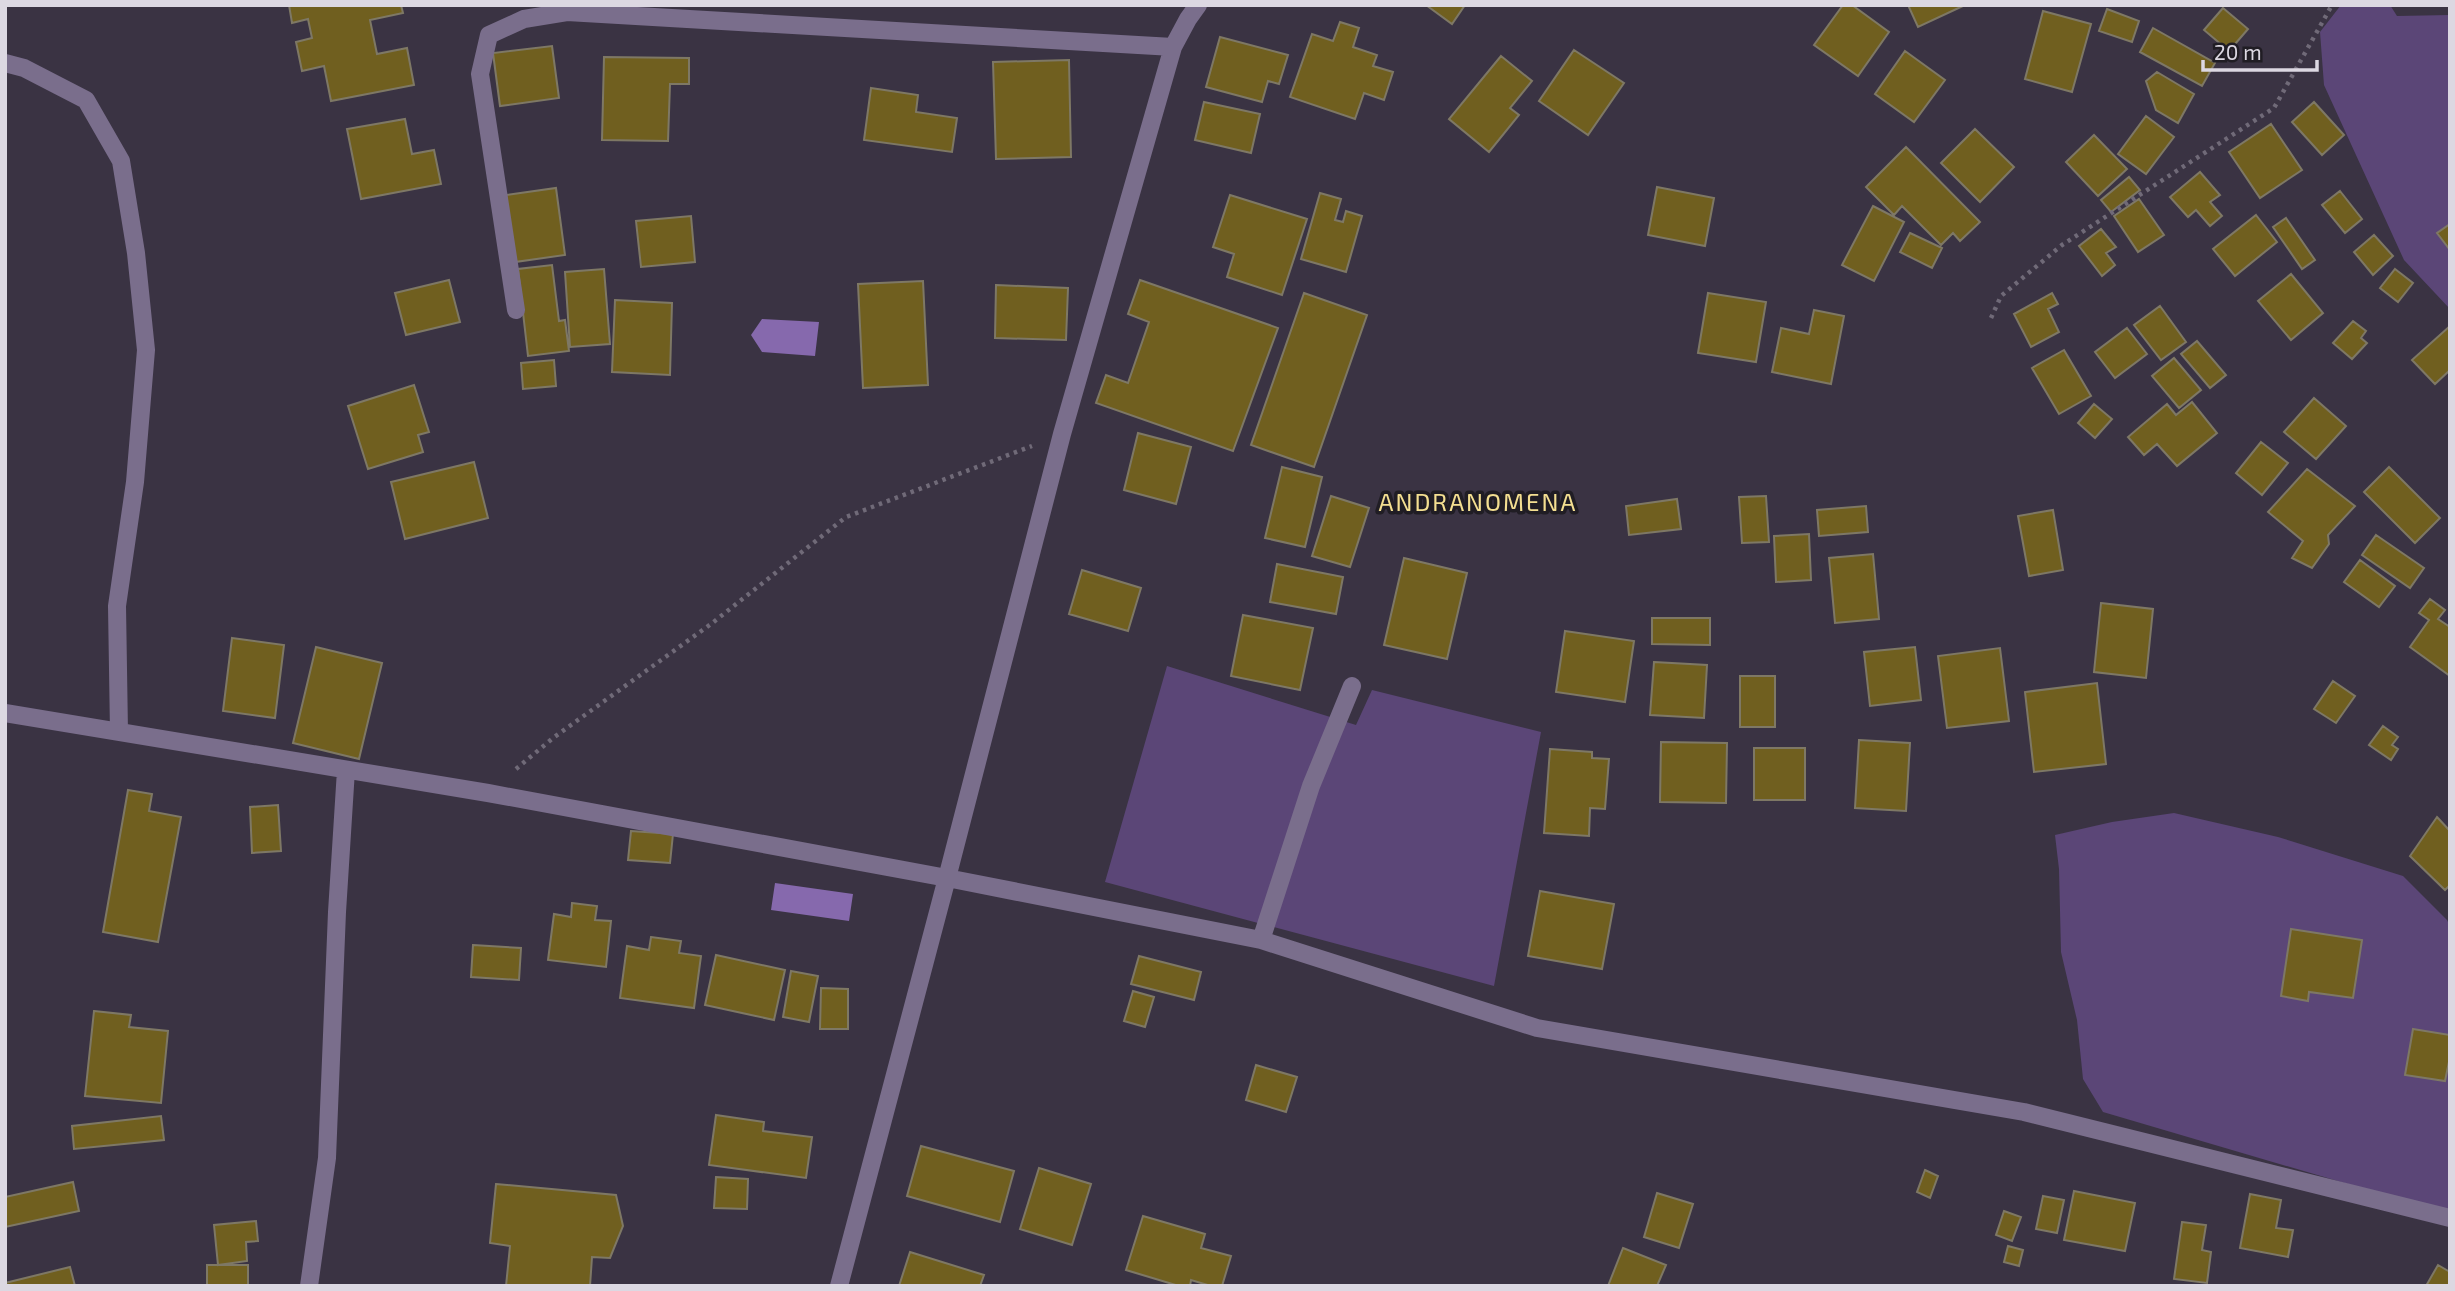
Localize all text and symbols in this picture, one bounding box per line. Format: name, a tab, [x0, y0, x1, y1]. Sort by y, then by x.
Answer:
scale bar	[2203, 28, 2317, 72]
text: 20 m	[2214, 39, 2262, 64]
district label: ANDRANOMENA	[1379, 487, 1577, 516]

